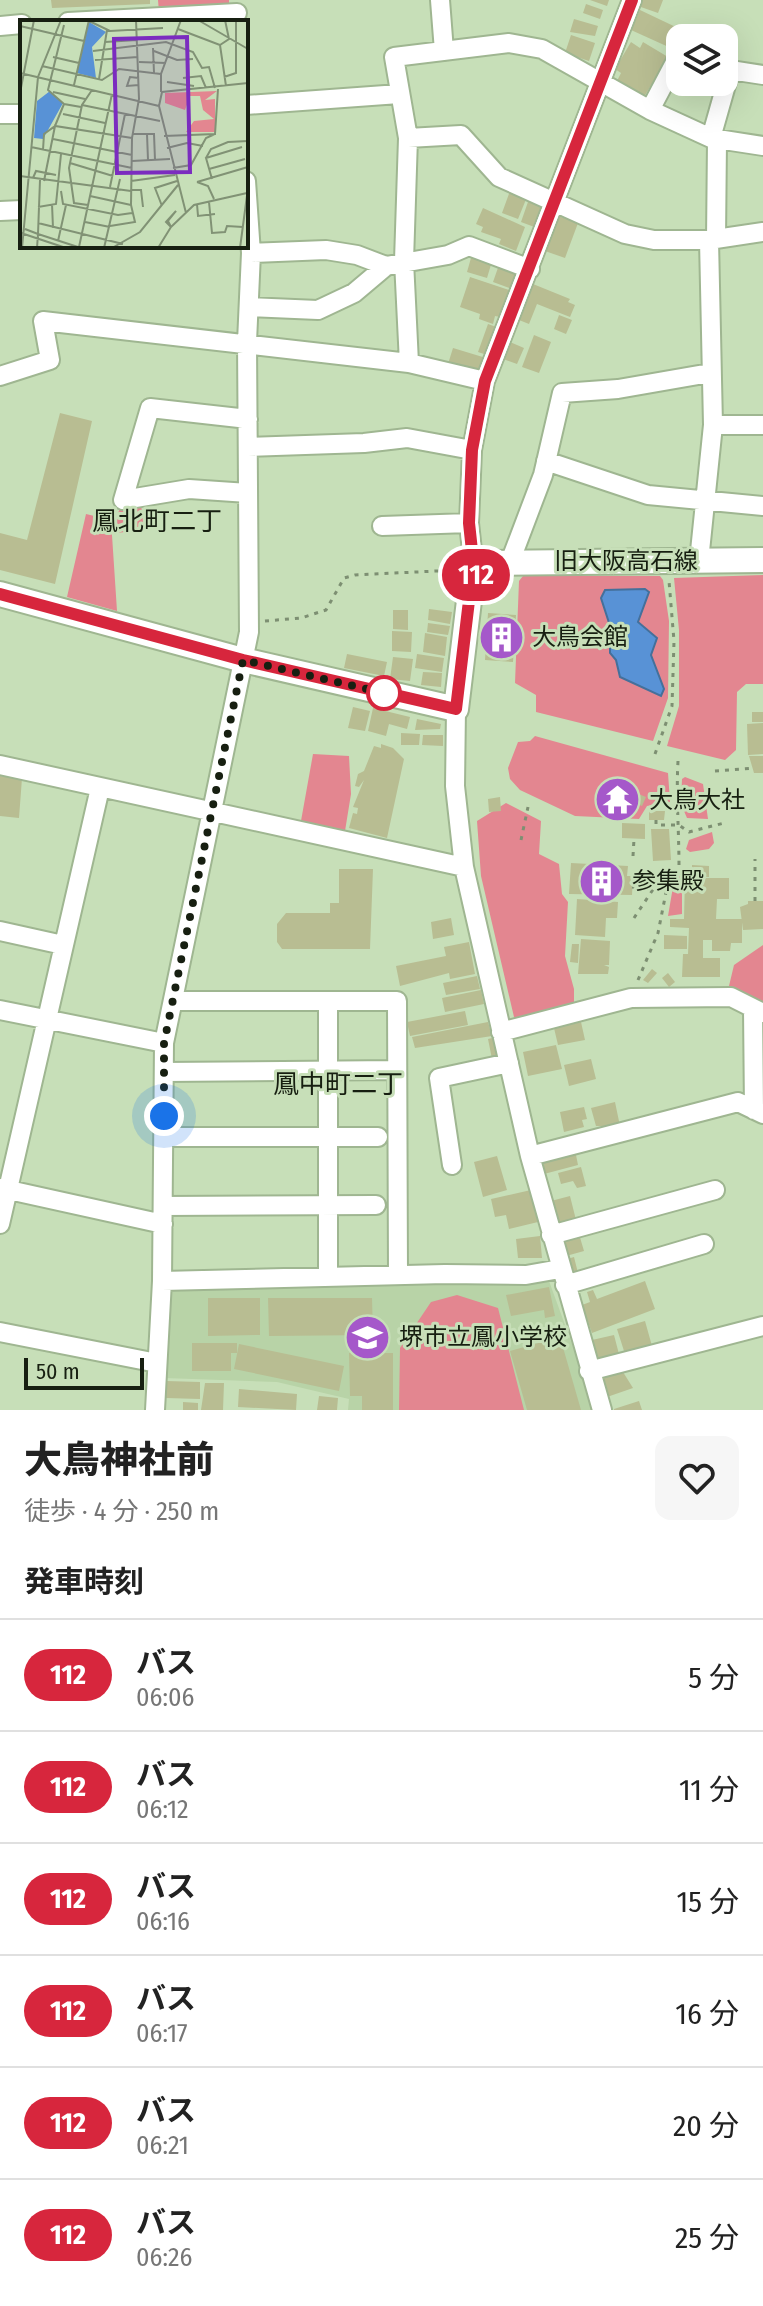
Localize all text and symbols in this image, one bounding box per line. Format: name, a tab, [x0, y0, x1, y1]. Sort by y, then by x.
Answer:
inset map	[20, 20, 248, 248]
map controls	[666, 24, 738, 96]
button: layers	[666, 24, 738, 96]
district label: 鳳北町二丁	[92, 506, 222, 537]
street label: 旧大阪高石線	[554, 547, 698, 575]
line badge: 112	[430, 549, 522, 601]
text: 112	[458, 558, 494, 591]
building icon: 大鳥会館	[477, 613, 525, 661]
place label: 大鳥会館	[532, 623, 628, 651]
unlabelled marker	[367, 676, 401, 710]
temple icon: 大鳥大社	[594, 776, 642, 824]
place label: 大鳥大社	[649, 786, 745, 814]
building icon: 参集殿	[577, 857, 625, 905]
place label: 参集殿	[632, 867, 704, 895]
district label: 鳳中町二丁	[273, 1069, 403, 1100]
your location	[144, 1096, 184, 1136]
school or university icon: 堺市立鳳小学校	[344, 1313, 392, 1361]
place label: 堺市立鳳小学校	[399, 1323, 567, 1351]
scale bar	[24, 1354, 144, 1390]
text: 50 m	[36, 1358, 80, 1385]
button: heart	[655, 1436, 739, 1520]
text: 大鳥神社前	[24, 1437, 214, 1483]
text: 徒歩 · 4 分 · 250 m	[24, 1496, 219, 1527]
text: 発車時刻	[24, 1564, 144, 1600]
text: バス	[136, 1645, 196, 1681]
text: 112	[50, 1658, 86, 1691]
text: 5 分	[688, 1660, 739, 1696]
text: 06:06	[136, 1682, 194, 1713]
text: バス	[136, 1757, 196, 1793]
text: 112	[50, 1770, 86, 1803]
text: 11 分	[679, 1772, 739, 1808]
text: 06:12	[136, 1794, 189, 1825]
text: バス	[136, 1869, 196, 1905]
text: 112	[50, 1882, 86, 1915]
text: 15 分	[676, 1884, 739, 1920]
text: 06:16	[136, 1906, 190, 1937]
text: バス	[136, 1981, 196, 2017]
text: 112	[50, 1994, 86, 2027]
text: 16 分	[675, 1996, 739, 2032]
text: 06:17	[136, 2018, 188, 2049]
text: バス	[136, 2093, 196, 2129]
text: 112	[50, 2106, 86, 2139]
text: 20 分	[673, 2108, 739, 2144]
text: 06:21	[136, 2130, 189, 2161]
text: バス	[136, 2205, 196, 2241]
text: 112	[50, 2218, 86, 2251]
text: 25 分	[675, 2220, 739, 2256]
text: 06:26	[136, 2242, 192, 2273]

